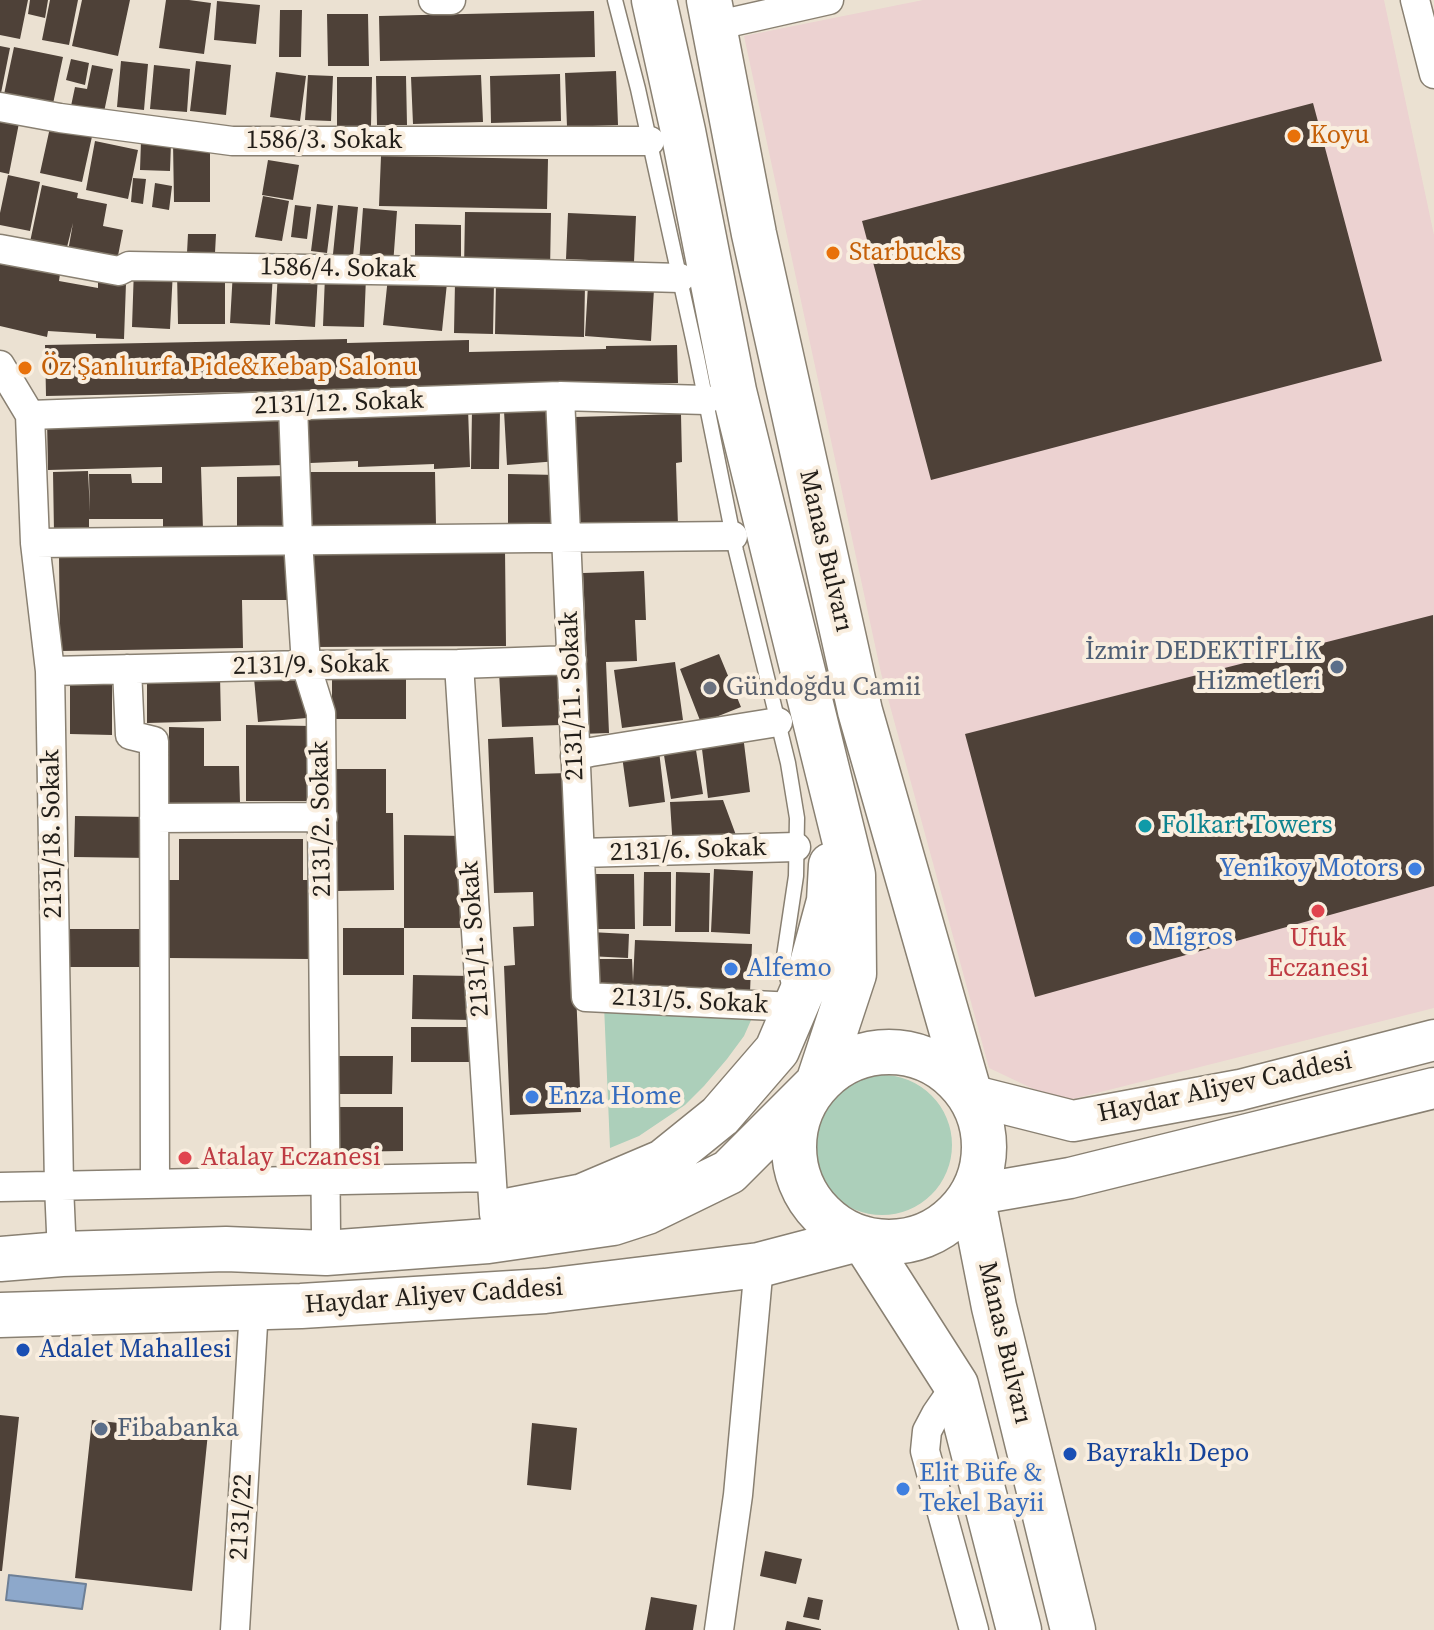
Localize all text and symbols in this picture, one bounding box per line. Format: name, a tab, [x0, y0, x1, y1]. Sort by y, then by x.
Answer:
place label: Koyu	[1310, 120, 1369, 152]
street label: 1586/3. Sokak	[246, 125, 402, 157]
marker: Koyu	[1285, 127, 1303, 145]
place label: Starbucks	[849, 237, 962, 269]
marker: Starbucks	[824, 244, 842, 262]
street label: 1586/4. Sokak	[260, 252, 416, 286]
place label: Öz Şanlıurfa Pide&Kebap Salonu	[41, 352, 418, 384]
marker: Öz Şanlıurfa Pide&Kebap Salonu	[16, 359, 34, 377]
street label: 2131/12. Sokak	[254, 385, 424, 423]
street label: Manas Bulvarı	[791, 467, 859, 635]
street label: 2131/11. Sokak	[554, 611, 592, 781]
place label: İzmir DEDEKTİFLİK Hizmetleri	[1085, 636, 1321, 698]
street label: 2131/9. Sokak	[233, 649, 389, 683]
marker: İzmir DEDEKTİFLİK Hizmetleri	[1328, 658, 1346, 676]
place label: Gündoğdu Camii	[726, 672, 921, 704]
marker: Gündoğdu Camii	[701, 679, 719, 697]
street label: 2131/2. Sokak	[305, 741, 339, 897]
street label: 2131/18. Sokak	[36, 749, 70, 919]
place label: Folkart Towers	[1161, 810, 1333, 842]
marker: Folkart Towers	[1136, 817, 1154, 835]
street label: 2131/6. Sokak	[609, 833, 767, 869]
place label: Yenikoy Motors	[1219, 853, 1399, 885]
street label: 2131/1. Sokak	[455, 860, 497, 1018]
marker: Yenikoy Motors	[1406, 860, 1424, 878]
marker: Ufuk Eczanesi	[1309, 902, 1327, 920]
place label: Migros	[1152, 922, 1233, 954]
place label: Ufuk Eczanesi	[1267, 923, 1369, 984]
marker: Migros	[1127, 929, 1145, 947]
place label: Alfemo	[747, 953, 832, 985]
marker: Alfemo	[722, 960, 740, 978]
street label: 2131/5. Sokak	[611, 982, 769, 1022]
street label: Haydar Aliyev Caddesi	[1095, 1046, 1355, 1130]
place label: Enza Home	[548, 1081, 682, 1113]
marker: Enza Home	[523, 1088, 541, 1106]
place label: Atalay Eczanesi	[201, 1142, 381, 1174]
marker: Atalay Eczanesi	[176, 1149, 194, 1167]
street label: Manas Bulvarı	[970, 1259, 1038, 1427]
street label: Haydar Aliyev Caddesi	[304, 1272, 564, 1322]
place label: Adalet Mahallesi	[39, 1334, 232, 1366]
marker: Adalet Mahallesi	[14, 1341, 32, 1359]
place label: Fibabanka	[117, 1413, 239, 1445]
marker: Fibabanka	[92, 1420, 110, 1438]
place label: Bayraklı Depo	[1086, 1438, 1249, 1470]
marker: Bayraklı Depo	[1061, 1445, 1079, 1463]
place label: Elit Büfe & Tekel Bayii	[919, 1458, 1045, 1520]
street label: 2131/22	[224, 1473, 260, 1561]
marker: Elit Büfe & Tekel Bayii	[894, 1480, 912, 1498]

